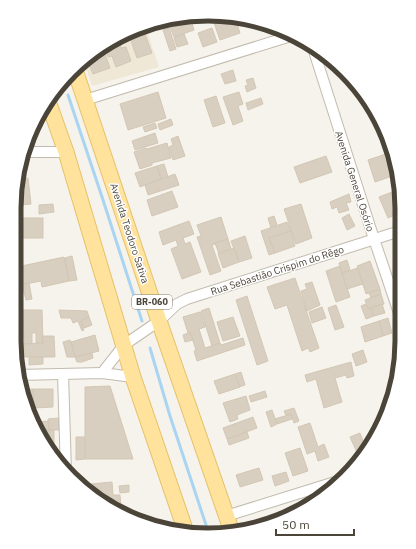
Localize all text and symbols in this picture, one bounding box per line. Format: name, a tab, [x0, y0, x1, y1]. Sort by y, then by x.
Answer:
street label: Avenida General Osório	[332, 129, 377, 234]
street label: Avenida Teodoro Sativa	[107, 181, 152, 286]
street label: Rua Sebastião Crispim do Rêgo	[209, 243, 346, 298]
road number: BR-060	[132, 295, 172, 309]
scale bar	[276, 511, 354, 537]
text: 50 m	[282, 517, 310, 532]

